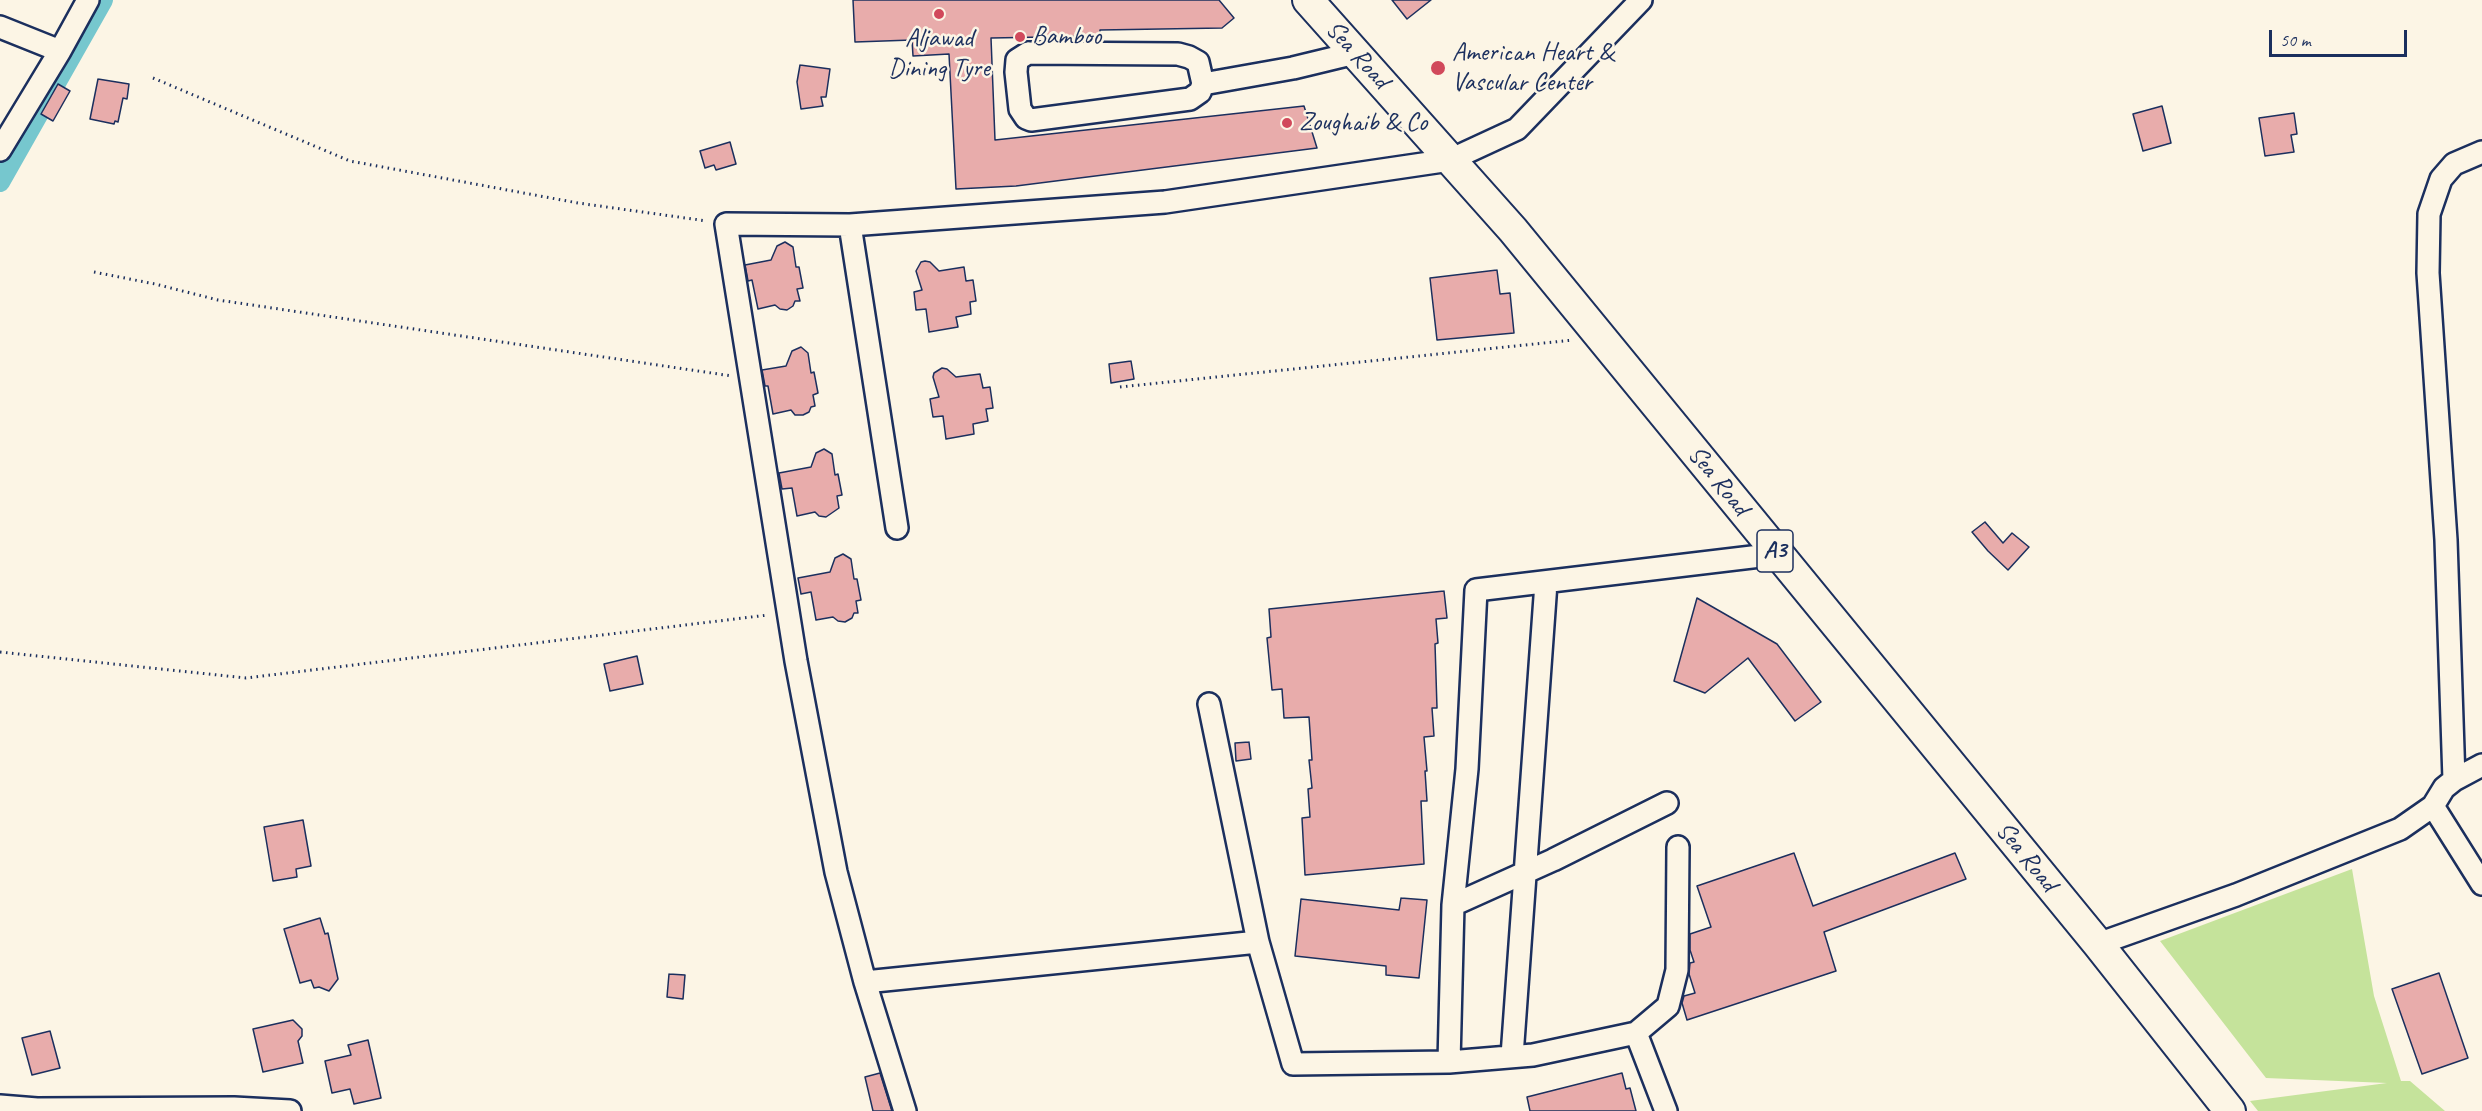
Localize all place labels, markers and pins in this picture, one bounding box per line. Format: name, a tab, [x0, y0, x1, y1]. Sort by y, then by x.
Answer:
marker: Aljawad Dining Tyre	[932, 7, 946, 21]
place label: Bamboo	[1032, 21, 1101, 53]
place label: Aljawad Dining Tyre	[888, 23, 990, 84]
marker: Bamboo	[1013, 30, 1027, 44]
place label: American Heart & Vascular Center	[1452, 37, 1613, 98]
marker: American Heart & Vascular Center	[1429, 59, 1447, 77]
place label: Zoughaib & Co	[1299, 107, 1427, 139]
marker: Zoughaib & Co	[1280, 116, 1294, 130]

